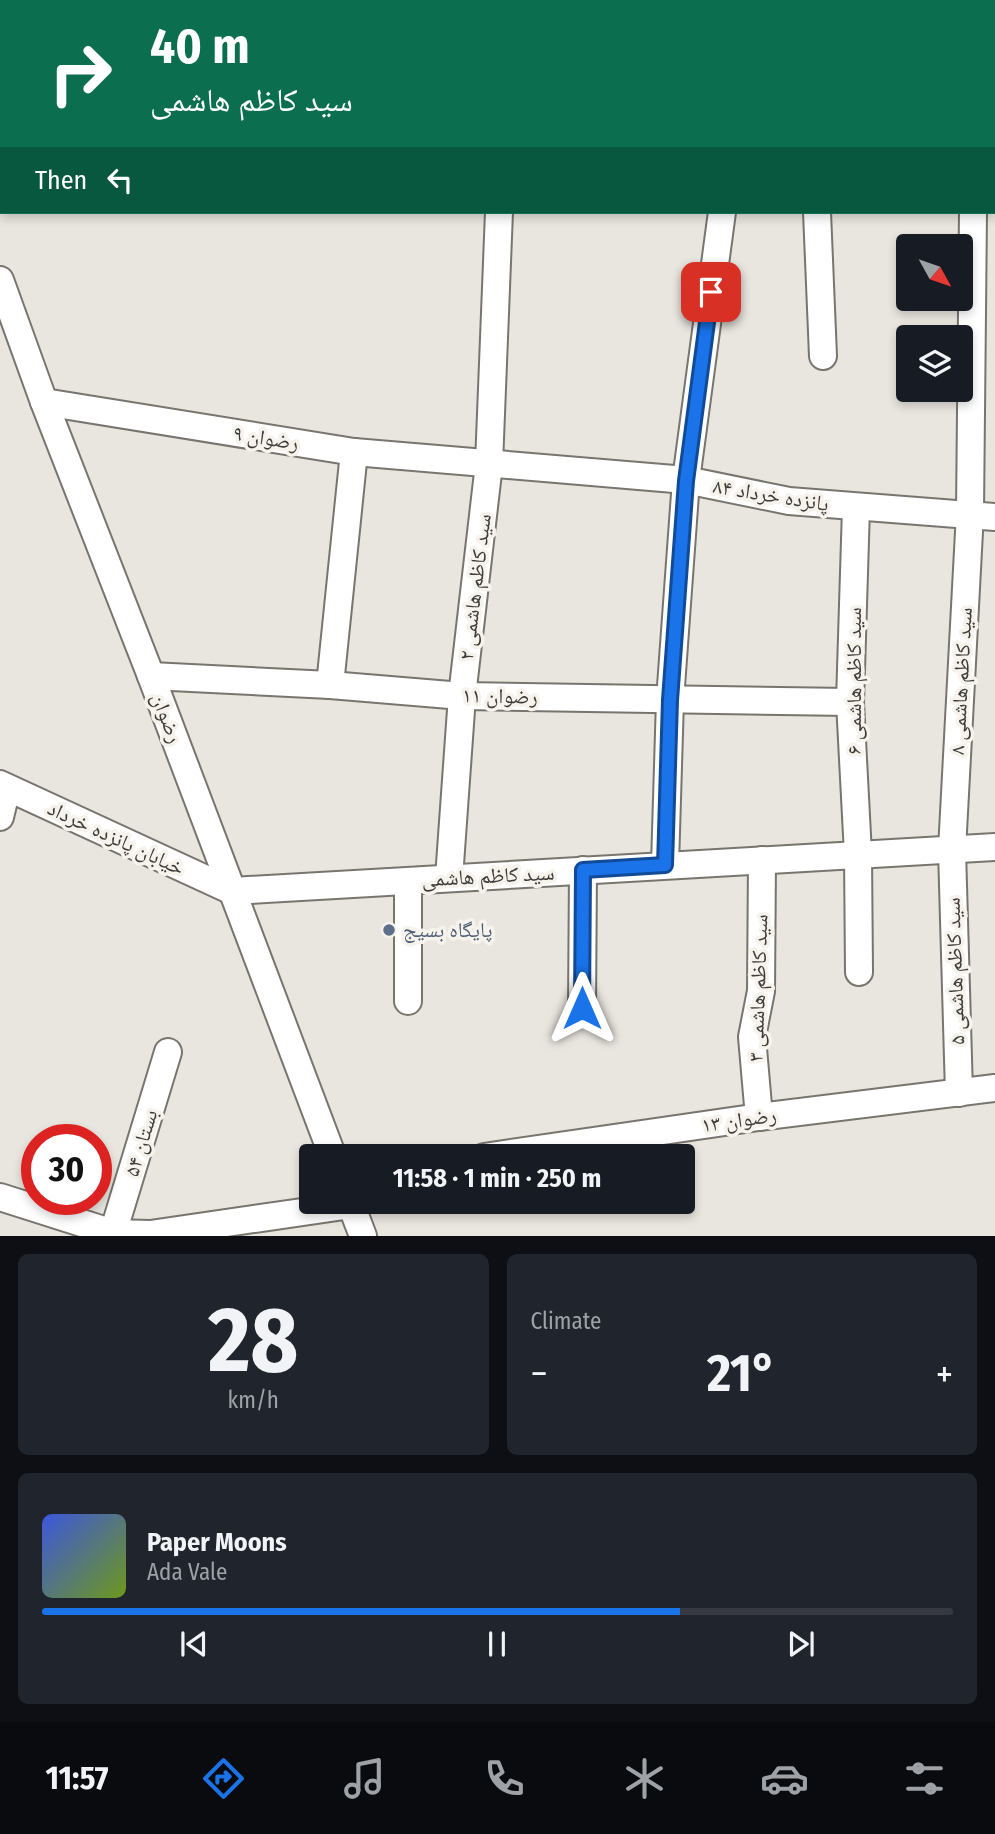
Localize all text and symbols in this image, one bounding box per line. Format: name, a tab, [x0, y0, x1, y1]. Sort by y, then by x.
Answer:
text: 40 m	[150, 17, 250, 76]
icon: right	[35, 28, 126, 119]
text: سید کاظم هاشمی	[150, 81, 353, 119]
icon: left	[101, 161, 139, 199]
text: Then	[35, 165, 87, 196]
north arrow	[896, 234, 973, 312]
map controls	[896, 234, 973, 402]
pin	[681, 262, 741, 322]
icon: arrive	[692, 273, 730, 311]
button: layers	[896, 325, 973, 402]
street label: رضوان ۹	[231, 420, 301, 456]
street label: پانزده خرداد ۸۴	[711, 473, 831, 517]
street label: سید کاظم هاشمی ۲	[453, 512, 498, 662]
street label: سید کاظم هاشمی ۶	[841, 607, 868, 755]
street label: سید کاظم هاشمی ۸	[944, 607, 979, 755]
street label: رضوان ۱۱	[462, 682, 538, 710]
street label: رضوان	[146, 689, 188, 747]
street label: خیابان پانزده خرداد	[44, 795, 188, 881]
street label: سید کاظم هاشمی	[421, 860, 555, 893]
street label: سید کاظم هاشمی ۵	[939, 897, 972, 1045]
street label: سید کاظم هاشمی ۳	[742, 914, 775, 1062]
place label: پایگاه بسیج	[403, 917, 492, 943]
marker: پایگاه بسیج	[381, 922, 397, 938]
position arrow	[545, 971, 619, 1045]
street label: رضوان ۱۳	[700, 1102, 778, 1138]
street label: بستان ۵۴	[119, 1106, 163, 1180]
speed limit sign: 30	[21, 1124, 112, 1215]
text: 11:58 · 1 min · 250 m	[393, 1163, 601, 1194]
text: 28	[208, 1286, 298, 1395]
text: Climate	[531, 1307, 601, 1335]
text: 21°	[707, 1342, 776, 1405]
text: −	[531, 1351, 548, 1397]
text: +	[936, 1351, 953, 1397]
text: km/h	[228, 1386, 279, 1414]
text: Paper Moons	[147, 1527, 287, 1558]
text: Ada Vale	[147, 1558, 227, 1586]
icon: previous	[175, 1625, 213, 1663]
icon: pause	[478, 1625, 516, 1663]
icon: next	[782, 1625, 820, 1663]
icon: directions	[199, 1754, 248, 1803]
icon: music	[340, 1754, 389, 1803]
icon: phone	[480, 1754, 529, 1803]
icon: climate	[620, 1754, 669, 1803]
icon: car	[760, 1754, 809, 1803]
icon: filters	[900, 1754, 949, 1803]
text: 11:57	[46, 1759, 108, 1797]

